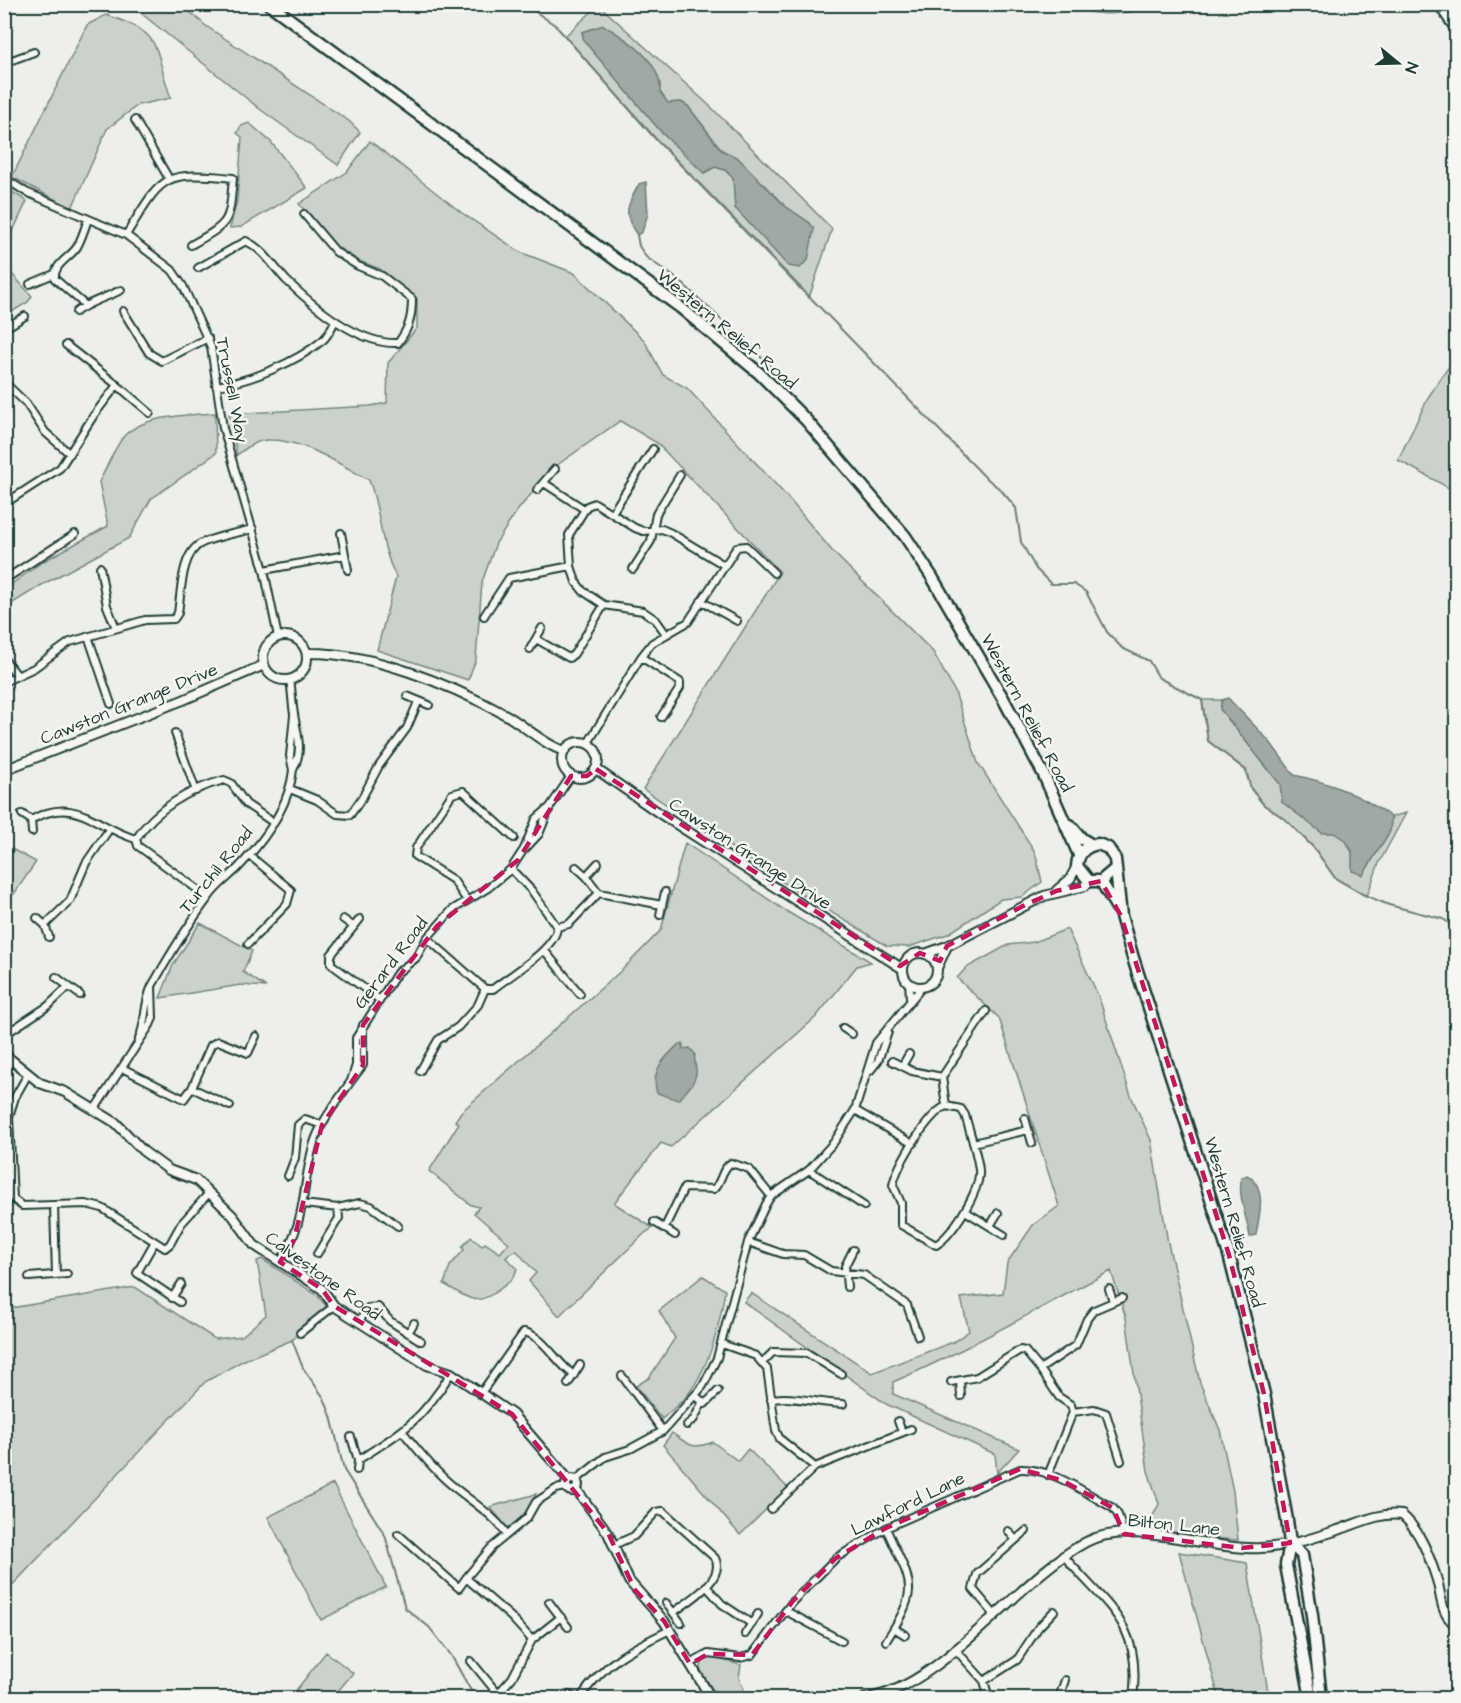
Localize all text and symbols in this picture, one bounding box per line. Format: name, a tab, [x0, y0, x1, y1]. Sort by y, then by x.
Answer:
north arrow	[1368, 33, 1428, 93]
text: N	[1399, 59, 1423, 76]
street label: Western Relief Road	[652, 263, 802, 395]
street label: Trussell Way	[209, 335, 254, 445]
street label: Western Relief Road	[975, 629, 1079, 797]
street label: Cawston Grange Drive	[37, 657, 222, 752]
street label: Cawston Grange Drive	[663, 792, 836, 917]
street label: Turchil Road	[173, 821, 259, 919]
street label: Gerard Road	[348, 912, 434, 1014]
street label: Western Relief Road	[1198, 1134, 1270, 1310]
street label: Calvestone Road	[260, 1225, 386, 1327]
street label: Lawford Lane	[847, 1466, 969, 1542]
street label: Bilton Lane	[1127, 1508, 1221, 1542]

